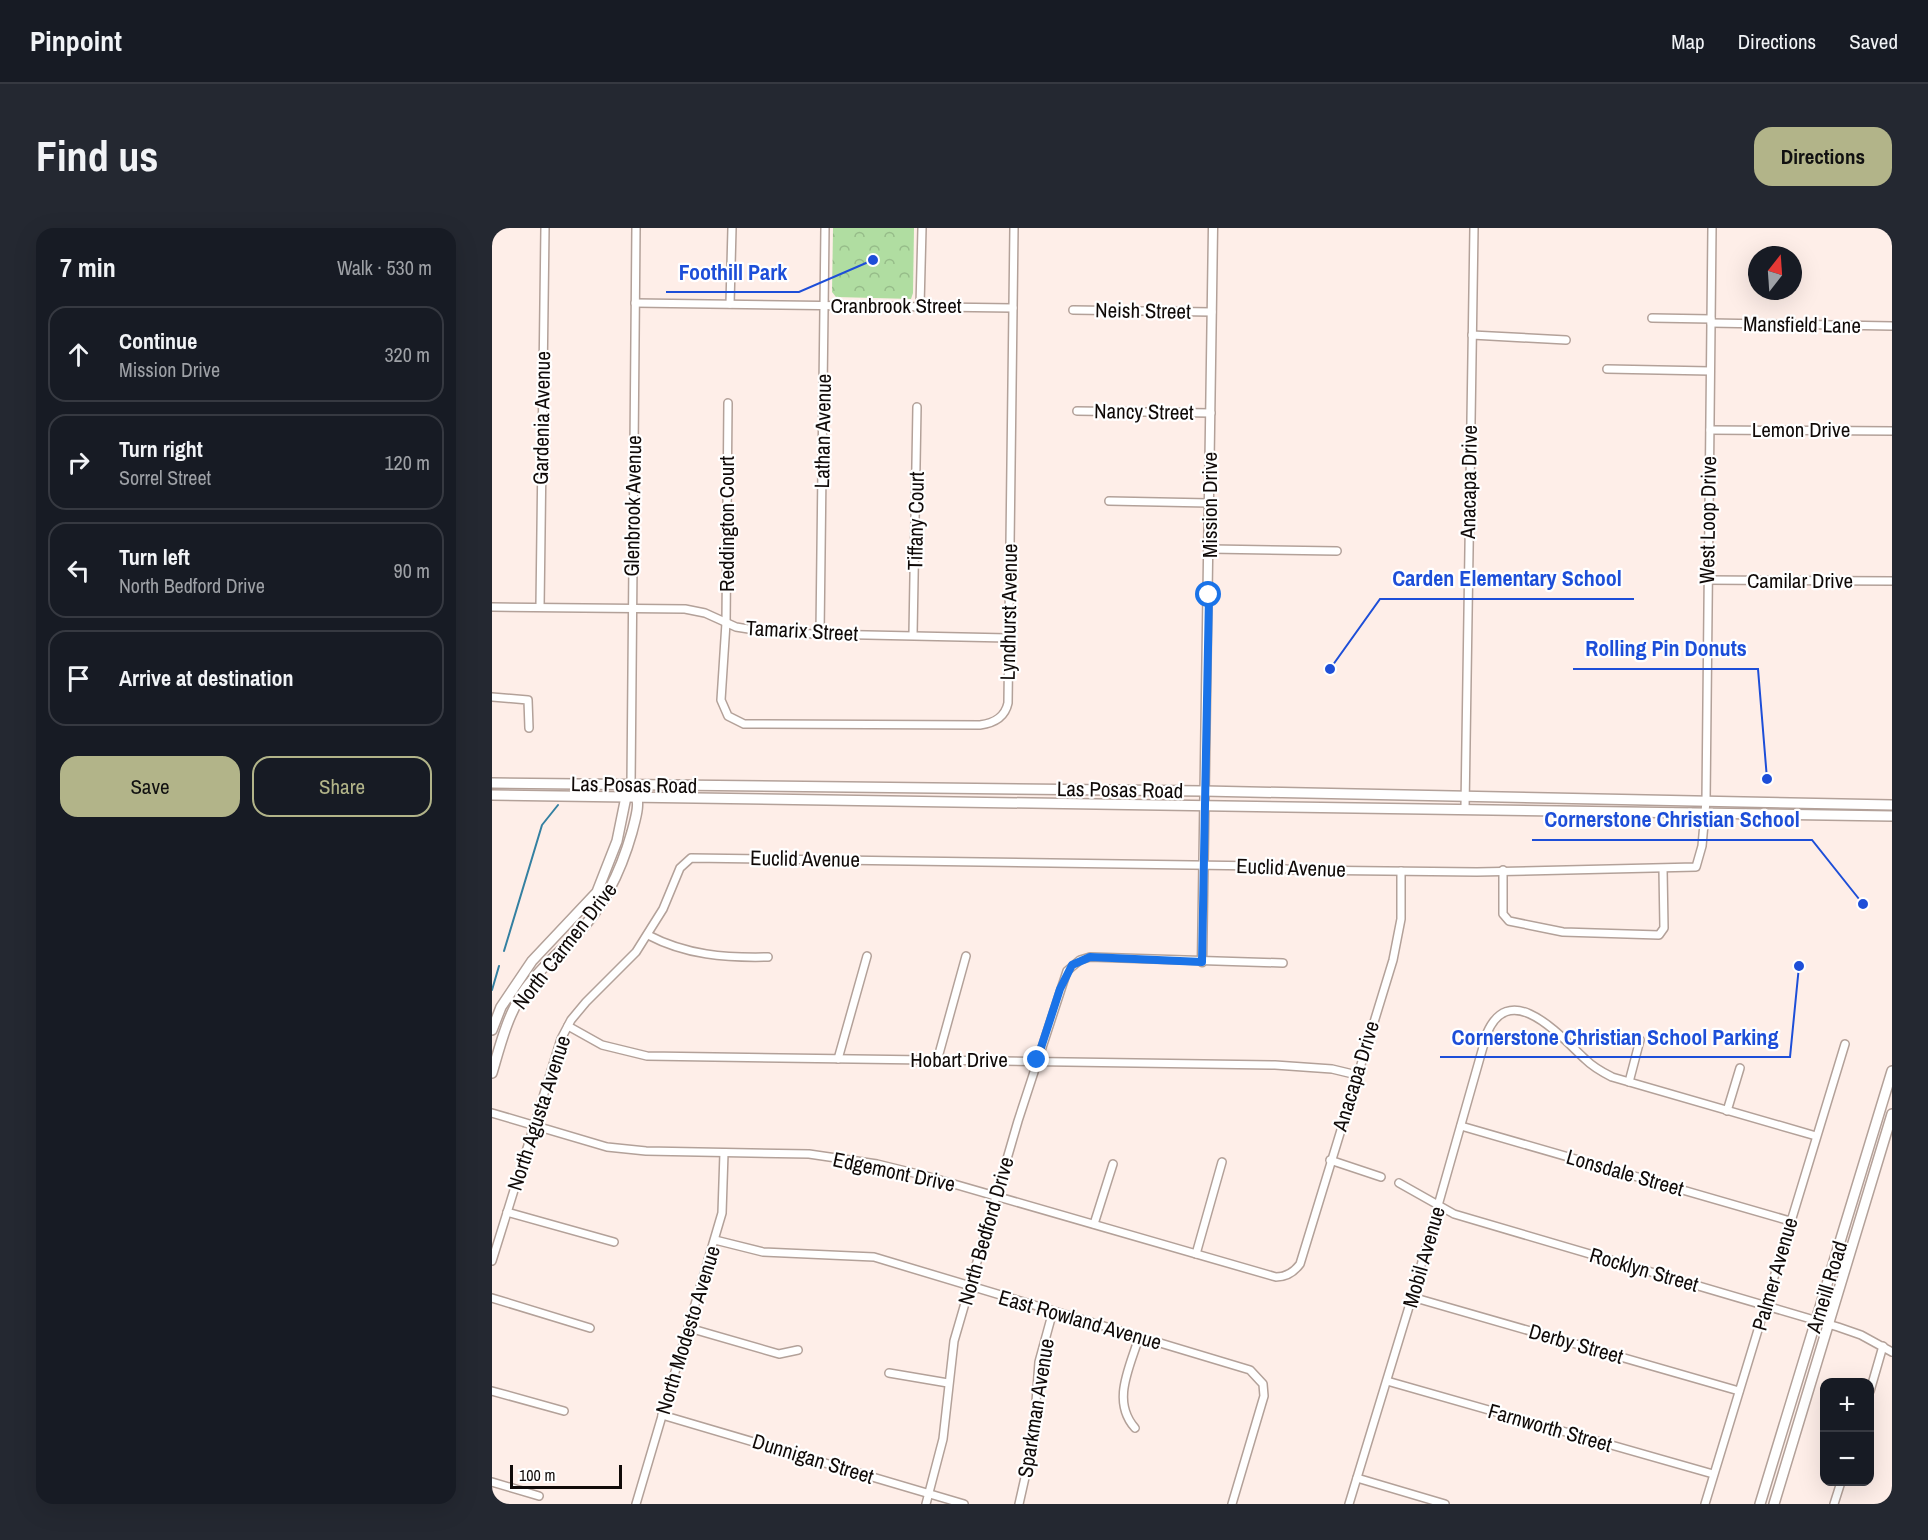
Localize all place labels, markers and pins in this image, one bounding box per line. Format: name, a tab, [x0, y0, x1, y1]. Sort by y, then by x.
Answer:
callout: Foothill Park	[666, 252, 799, 292]
callout: Carden Elementary School	[1380, 559, 1634, 599]
callout: Rolling Pin Donuts	[1573, 629, 1758, 669]
callout: Cornerstone Christian School	[1532, 800, 1812, 840]
callout: Cornerstone Christian School Parking	[1440, 1017, 1790, 1057]

